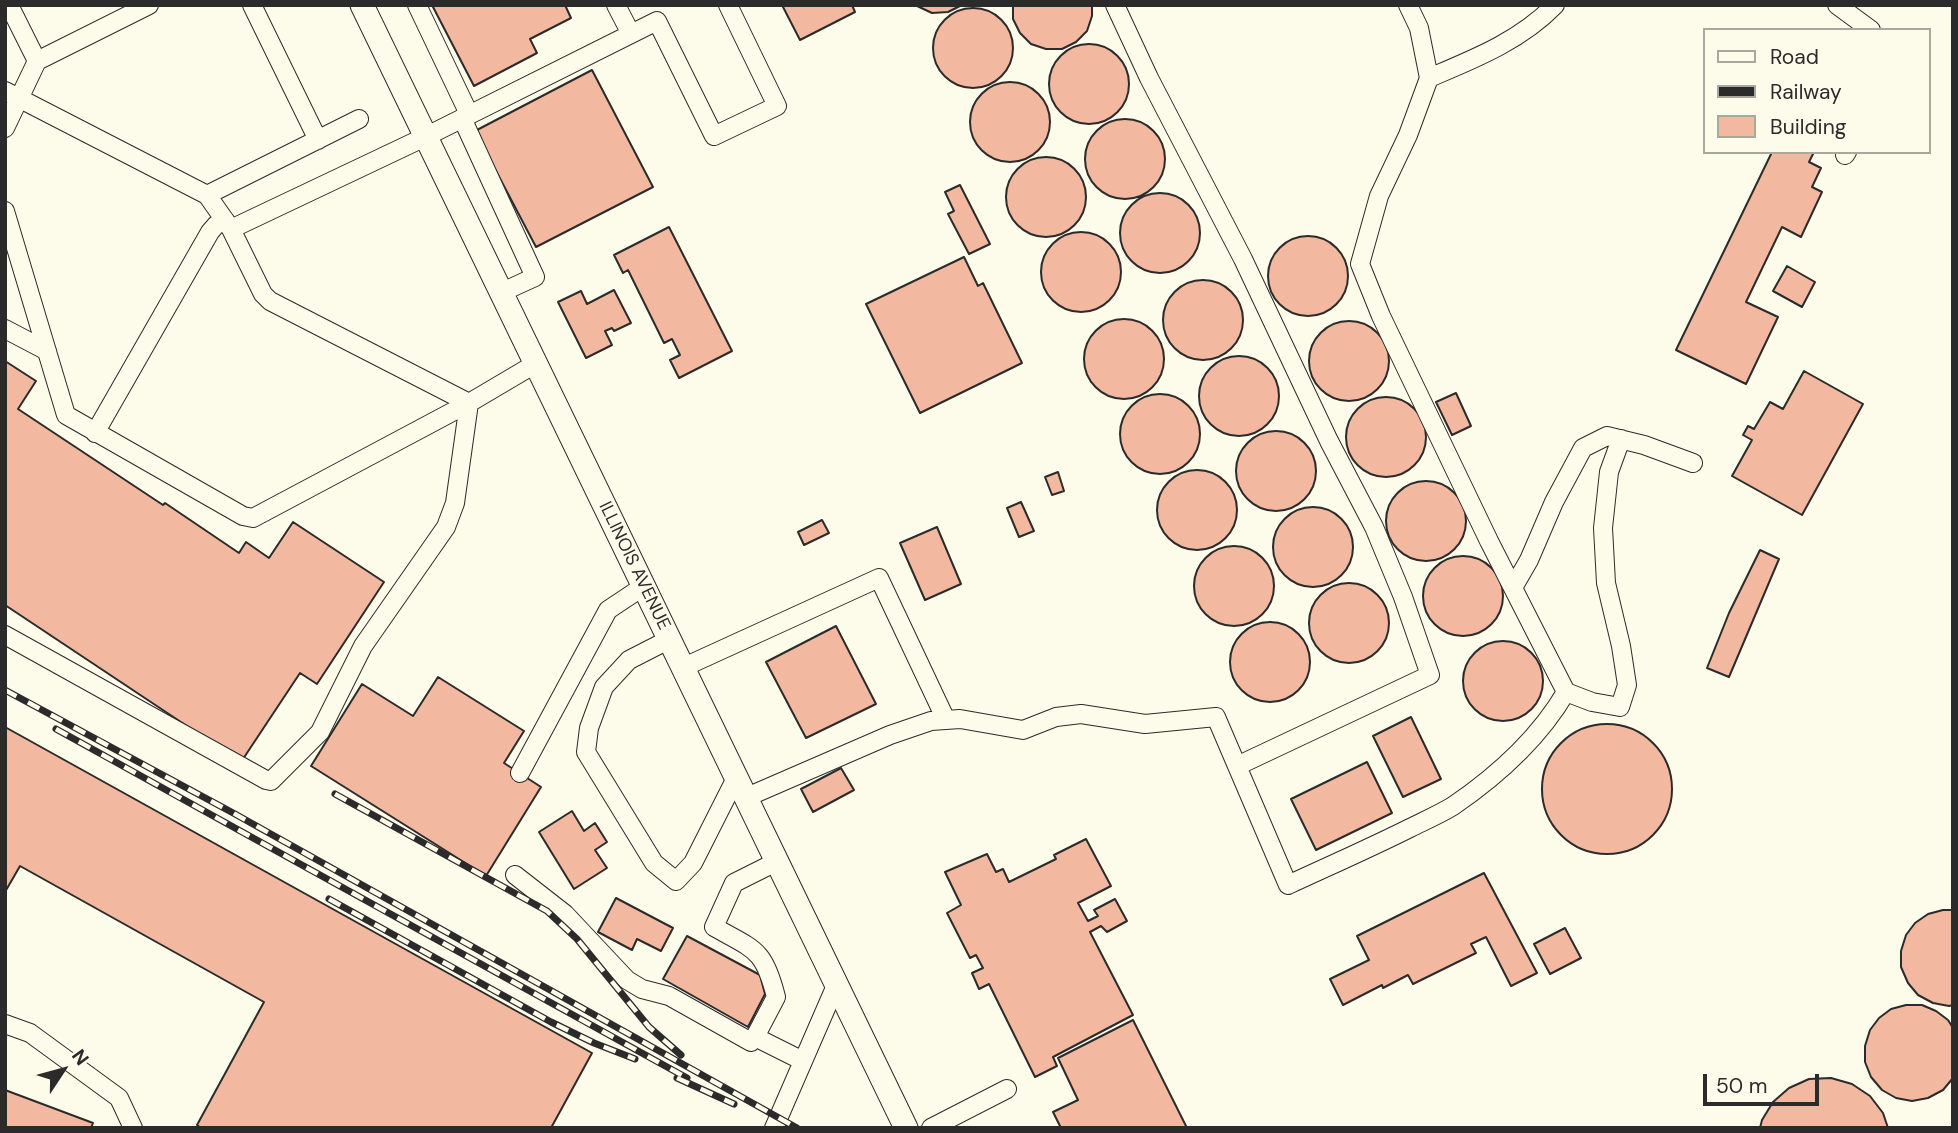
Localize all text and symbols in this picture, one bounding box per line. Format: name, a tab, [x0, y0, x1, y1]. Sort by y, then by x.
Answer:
legend	[1702, 28, 1930, 154]
text: Road	[1770, 43, 1819, 71]
text: Railway	[1770, 78, 1842, 106]
text: Building	[1770, 113, 1846, 141]
street label: ILLINOIS AVENUE	[594, 498, 674, 634]
north arrow	[28, 1035, 98, 1105]
text: N	[66, 1044, 95, 1070]
scale bar	[1706, 1060, 1822, 1104]
text: 50 m	[1716, 1072, 1767, 1100]

